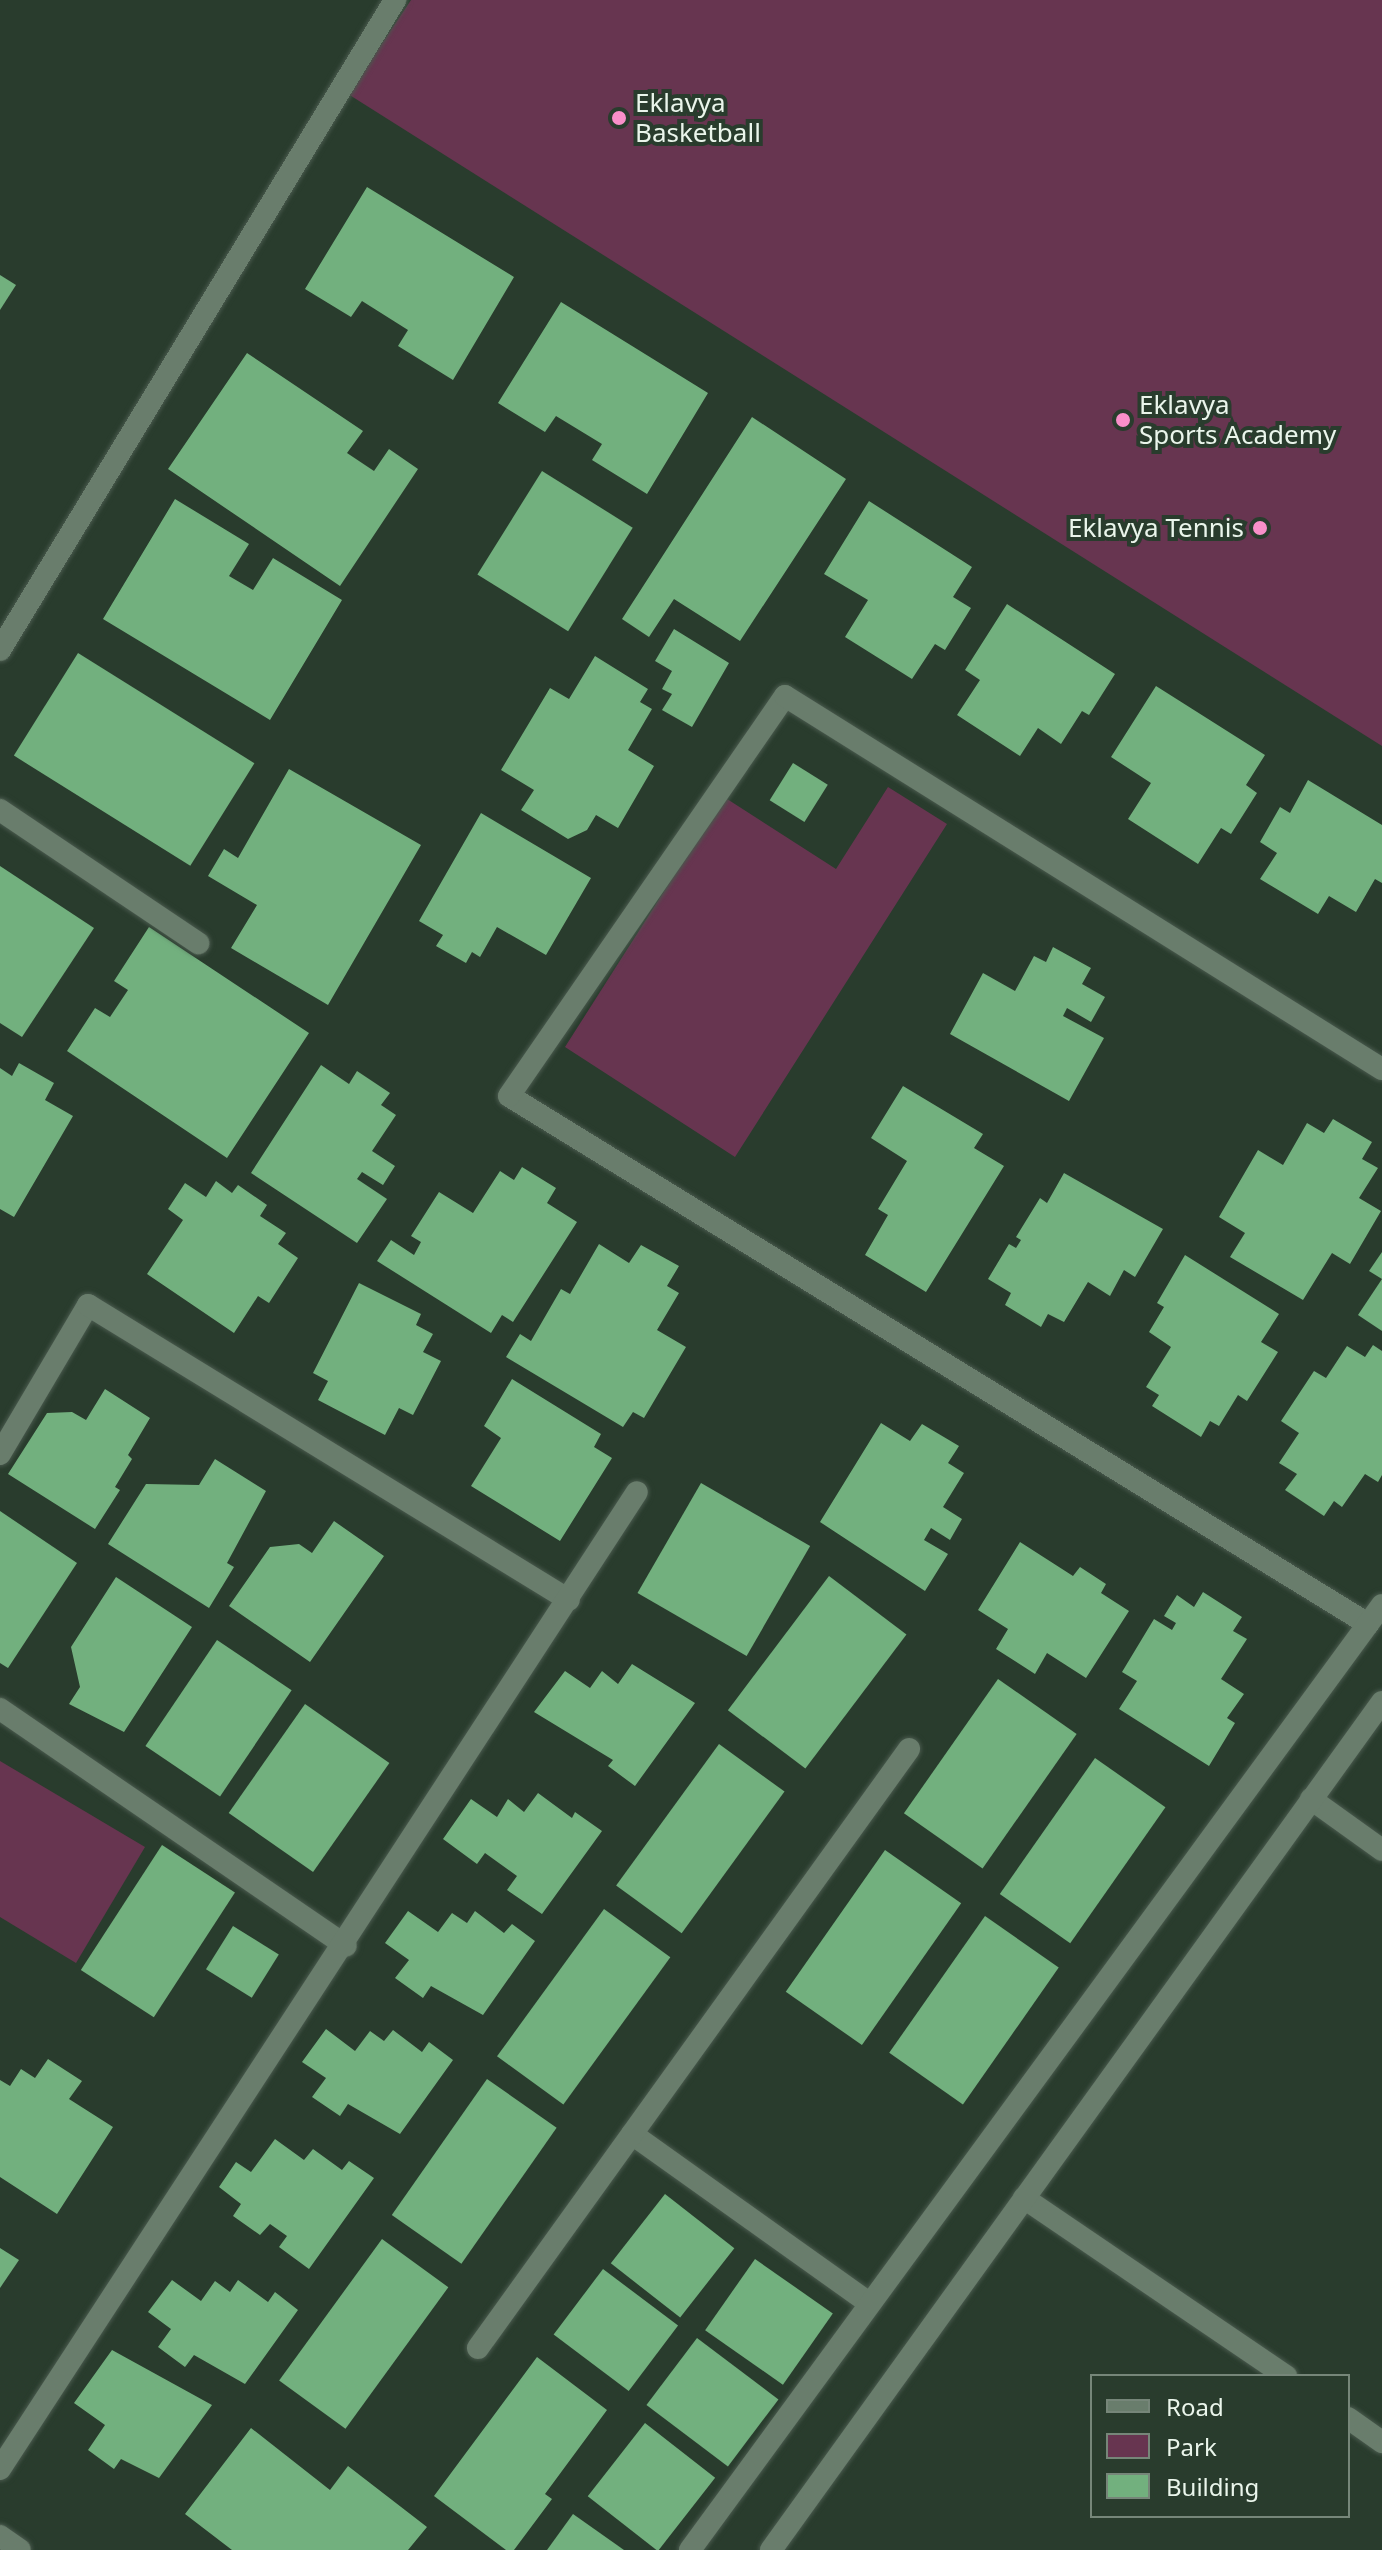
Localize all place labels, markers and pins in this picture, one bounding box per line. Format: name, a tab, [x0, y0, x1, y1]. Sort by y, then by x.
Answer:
place label: Eklavya Basketball	[635, 87, 761, 148]
marker: Eklavya Basketball	[610, 109, 628, 127]
place label: Eklavya Sports Academy	[1139, 389, 1336, 450]
marker: Eklavya Sports Academy	[1114, 411, 1132, 429]
place label: Eklavya Tennis	[1068, 512, 1244, 544]
marker: Eklavya Tennis	[1251, 519, 1269, 537]

